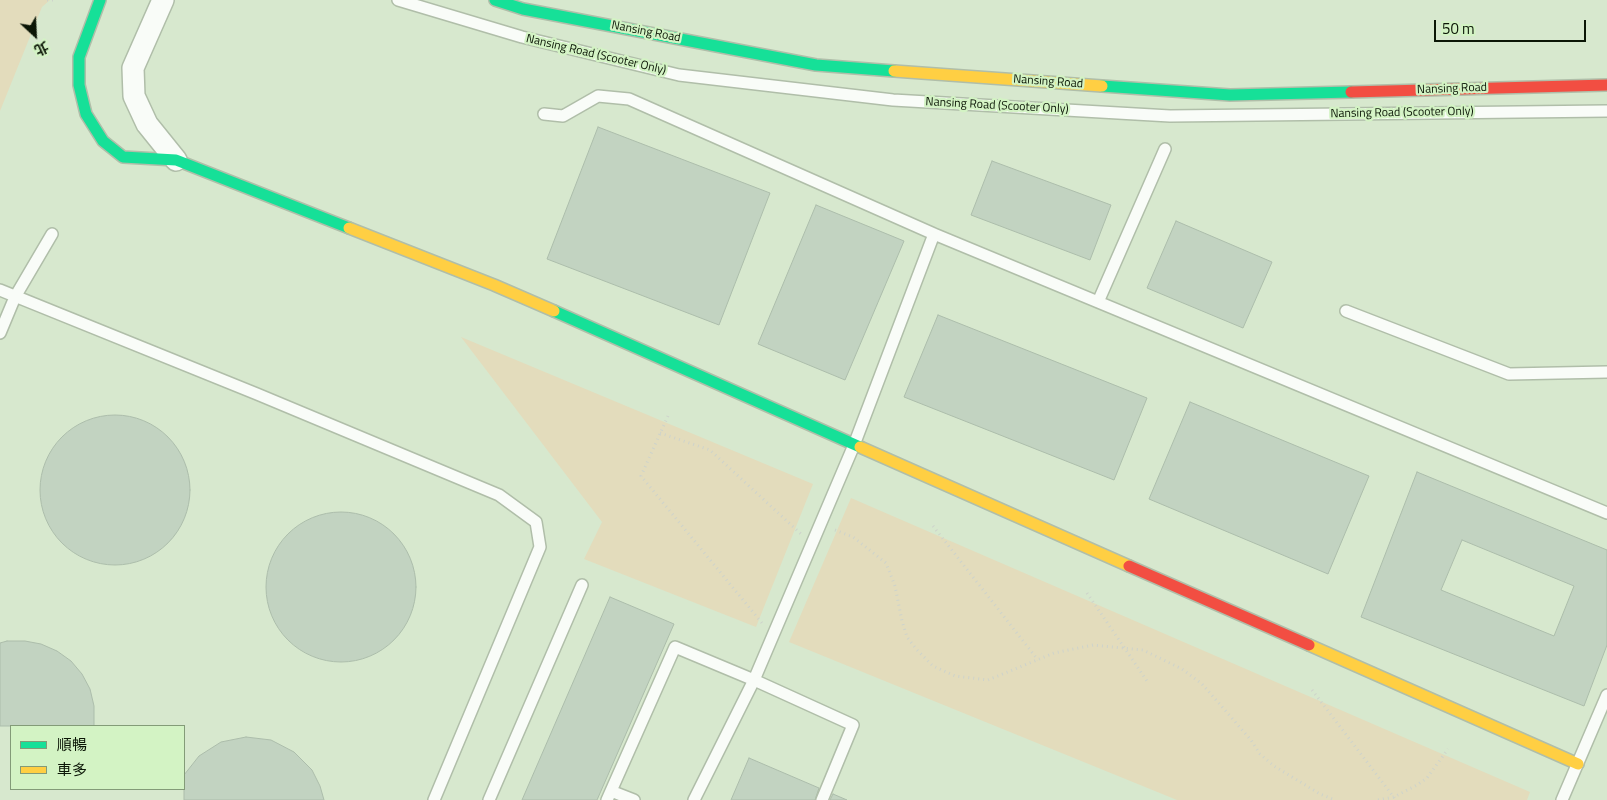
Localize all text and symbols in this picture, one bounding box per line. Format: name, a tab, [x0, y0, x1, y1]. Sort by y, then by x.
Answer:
north arrow	[10, 10, 60, 60]
scale bar	[1437, 10, 1590, 42]
text: 50 m	[1442, 17, 1475, 40]
street label: Nansing Road	[610, 18, 682, 46]
street label: Nansing Road (Scooter Only)	[525, 32, 667, 78]
text: 北	[31, 37, 52, 62]
street label: Nansing Road	[1013, 72, 1083, 92]
street label: Nansing Road	[1417, 81, 1487, 97]
street label: Nansing Road (Scooter Only)	[925, 95, 1069, 117]
street label: Nansing Road (Scooter Only)	[1330, 105, 1474, 121]
legend	[10, 725, 185, 790]
text: 順暢	[57, 733, 87, 756]
text: 車多	[57, 758, 87, 781]

